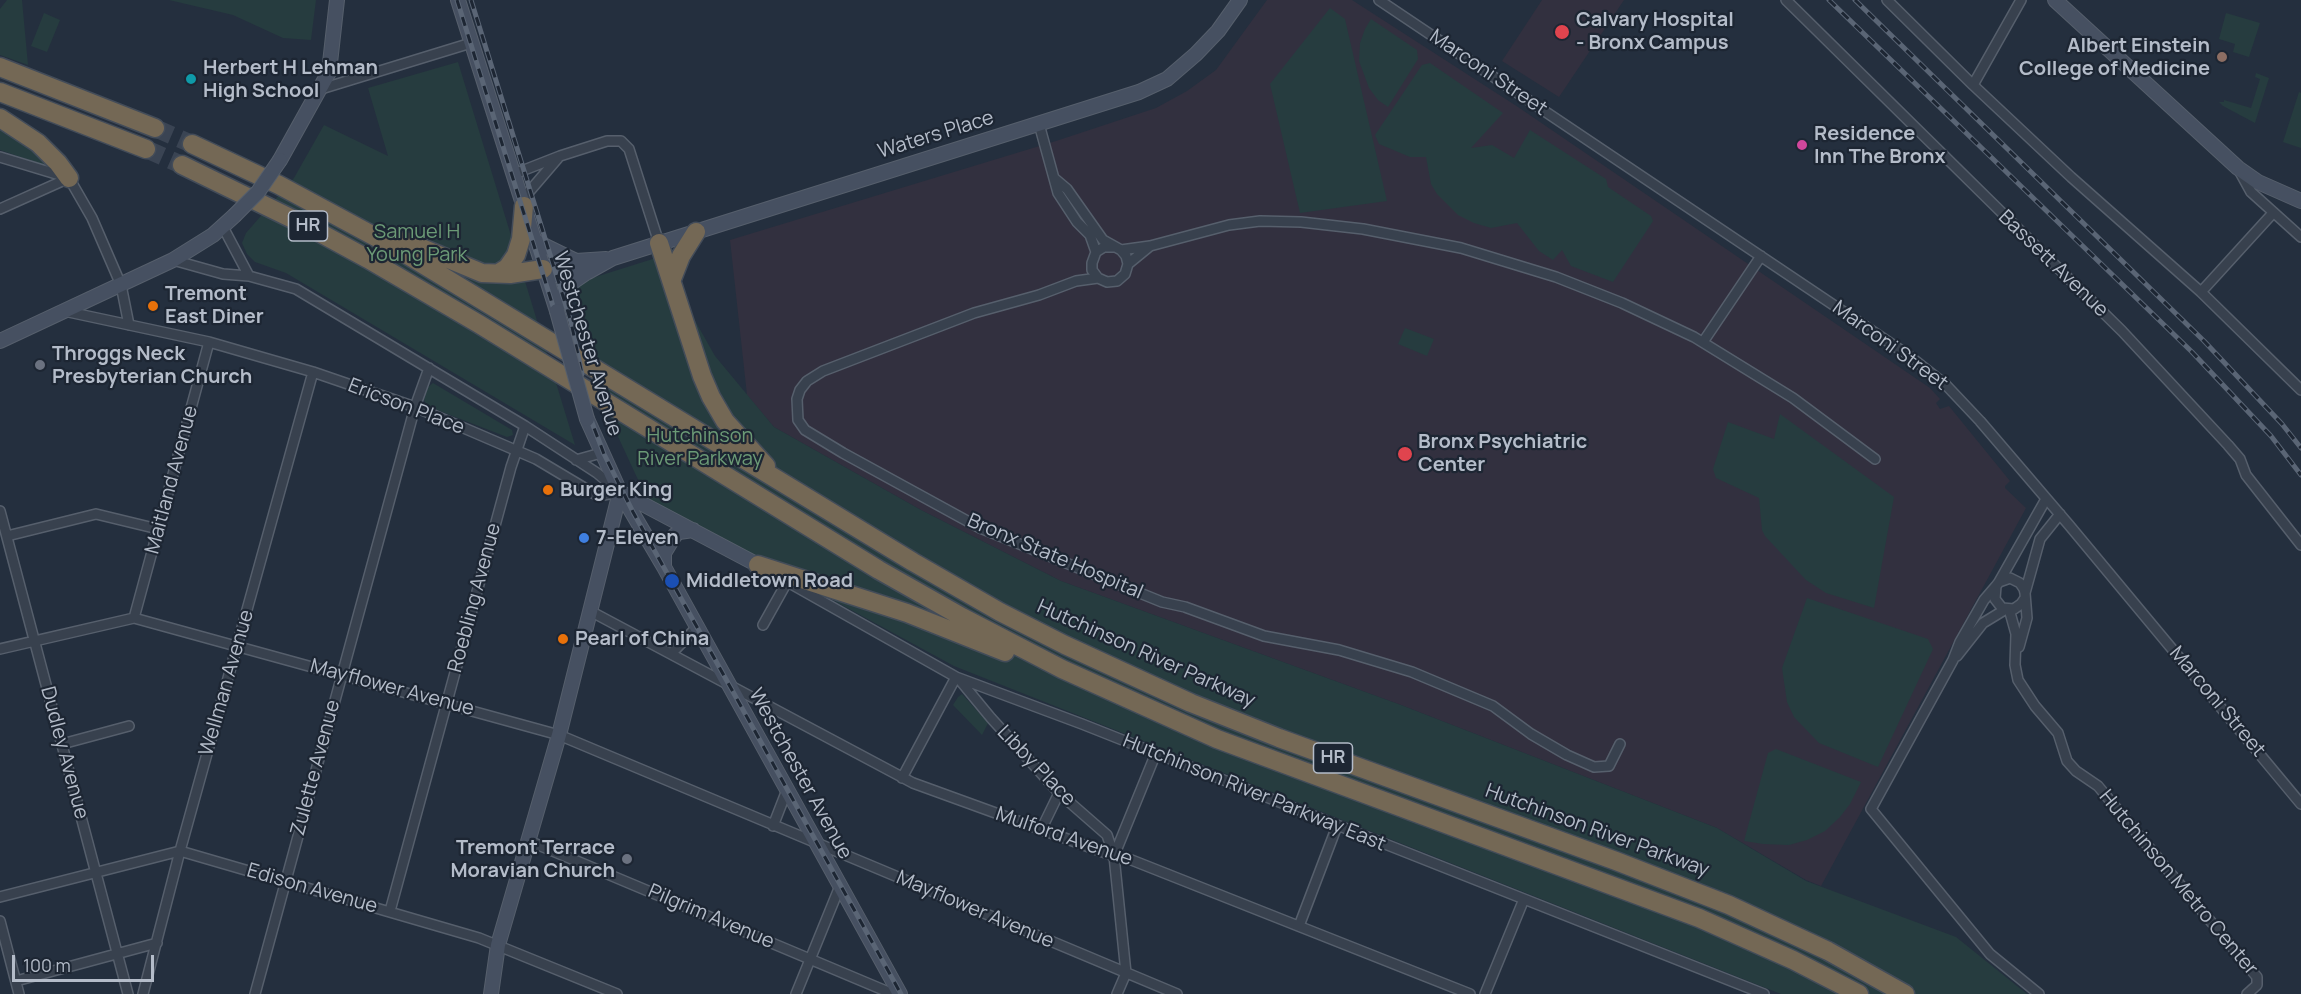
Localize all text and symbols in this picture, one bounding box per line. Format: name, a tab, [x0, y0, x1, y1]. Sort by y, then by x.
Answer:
place label: Calvary Hospital - Bronx Campus	[1576, 8, 1734, 55]
marker: Calvary Hospital - Bronx Campus	[1553, 23, 1571, 41]
street label: Marconi Street	[1425, 25, 1551, 121]
place label: Albert Einstein College of Medicine	[2019, 34, 2210, 81]
marker: Albert Einstein College of Medicine	[2215, 50, 2229, 64]
place label: Herbert H Lehman High School	[203, 56, 378, 103]
marker: Herbert H Lehman High School	[184, 72, 198, 86]
street label: Waters Place	[875, 106, 997, 164]
place label: Residence Inn The Bronx	[1814, 122, 1946, 169]
marker: Residence Inn The Bronx	[1795, 138, 1809, 152]
street label: Bassett Avenue	[1993, 206, 2113, 322]
road number: HR	[288, 211, 328, 241]
park label: Samuel H Young Park	[367, 220, 467, 267]
street label: Westchester Avenue	[548, 249, 626, 439]
place label: Tremont East Diner	[165, 282, 264, 329]
street label: Marconi Street	[1828, 296, 1952, 396]
marker: Tremont East Diner	[146, 299, 160, 313]
place label: Throggs Neck Presbyterian Church	[52, 342, 252, 389]
marker: Throggs Neck Presbyterian Church	[33, 358, 47, 372]
street label: Ericson Place	[344, 374, 468, 440]
street label: Maitland Avenue	[141, 403, 203, 557]
park label: Hutchinson River Parkway	[637, 424, 763, 471]
place label: Bronx Psychiatric Center	[1418, 430, 1587, 477]
marker: Bronx Psychiatric Center	[1396, 445, 1414, 463]
place label: Burger King	[560, 478, 672, 502]
marker: Burger King	[541, 483, 555, 497]
street label: Bronx State Hospital	[964, 509, 1146, 605]
street label: Roebling Avenue	[444, 521, 506, 675]
place label: 7-Eleven	[596, 526, 679, 550]
marker: 7-Eleven	[577, 531, 591, 545]
place label: Middletown Road	[686, 569, 853, 593]
marker: Middletown Road	[663, 572, 681, 590]
street label: Hutchinson River Parkway	[1033, 595, 1259, 713]
street label: Wellman Avenue	[195, 607, 259, 759]
place label: Pearl of China	[575, 627, 709, 651]
marker: Pearl of China	[556, 632, 570, 646]
street label: Marconi Street	[2164, 642, 2270, 762]
street label: Mayflower Avenue	[307, 655, 477, 721]
street label: Dudley Avenue	[35, 684, 93, 822]
street label: Westchester Avenue	[743, 684, 857, 864]
street label: Zulette Avenue	[286, 698, 346, 838]
street label: Libby Place	[992, 721, 1080, 811]
street label: Hutchinson River Parkway East	[1119, 729, 1389, 857]
road number: HR	[1314, 743, 1352, 773]
street label: Hutchinson River Parkway	[1482, 779, 1712, 883]
street label: Hutchinson Metro Center	[2093, 786, 2263, 980]
street label: Mulford Avenue	[992, 802, 1136, 872]
place label: Tremont Terrace Moravian Church	[450, 836, 615, 883]
marker: Tremont Terrace Moravian Church	[620, 852, 634, 866]
street label: Edison Avenue	[244, 859, 380, 919]
street label: Mayflower Avenue	[893, 866, 1057, 954]
street label: Pilgrim Avenue	[644, 880, 778, 954]
scale bar	[15, 943, 158, 981]
text: 100 m	[23, 953, 71, 977]

